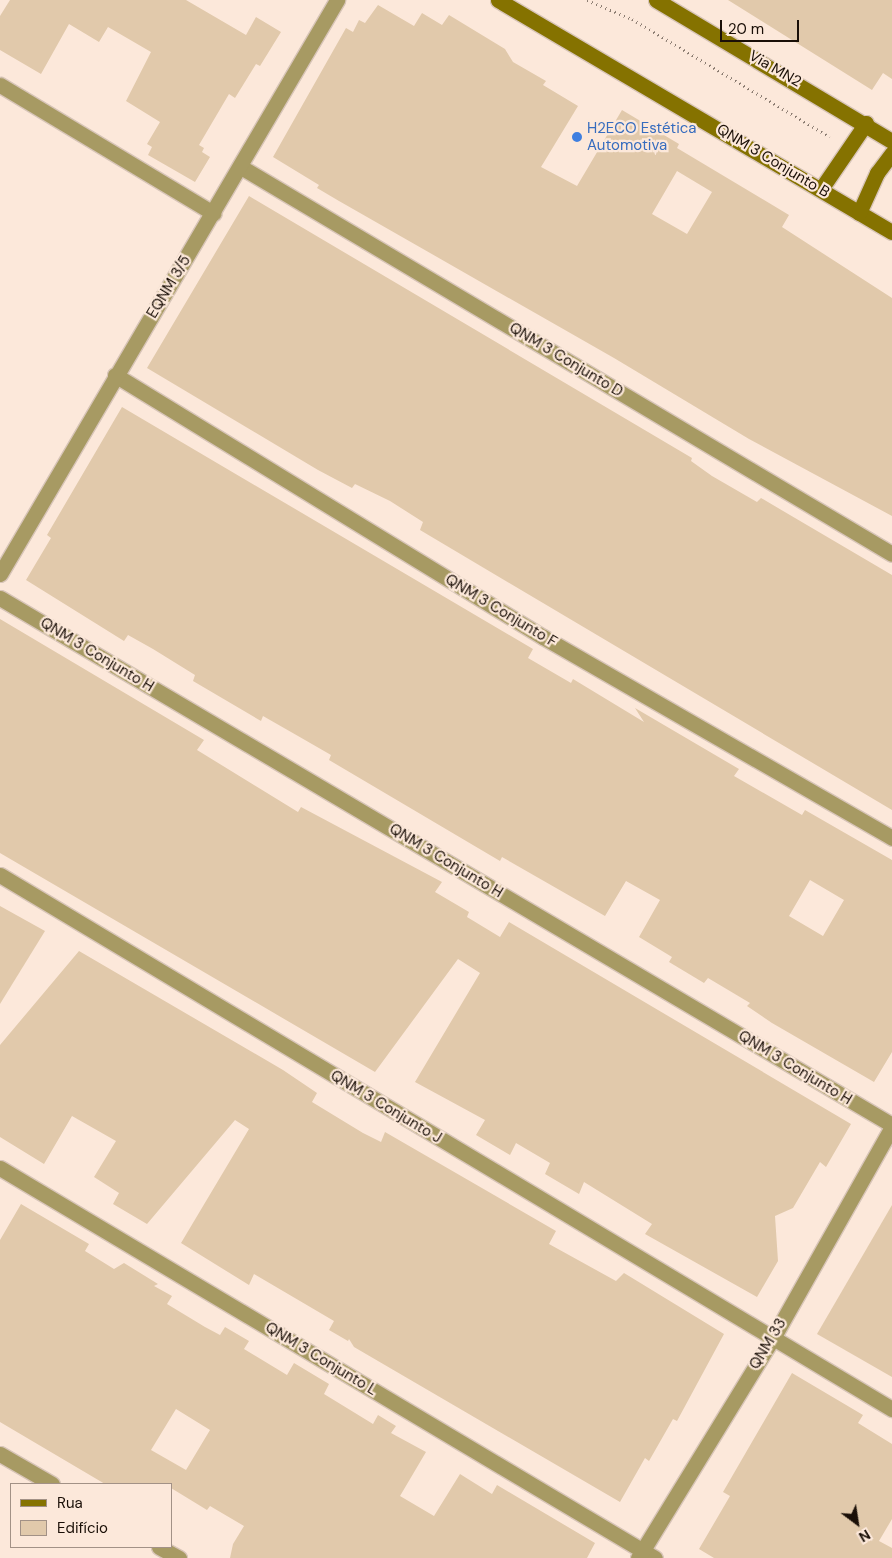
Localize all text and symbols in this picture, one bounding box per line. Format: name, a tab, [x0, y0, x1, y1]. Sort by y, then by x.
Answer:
scale bar	[722, 10, 801, 42]
text: 20 m	[728, 19, 764, 39]
street label: Via MN2	[746, 47, 804, 91]
place label: H2ECO Estética Automotiva	[587, 119, 697, 154]
street label: QNM 3 Conjunto B	[713, 120, 833, 202]
marker: H2ECO Estética Automotiva	[571, 131, 583, 143]
street label: EQNM 3/5	[143, 252, 195, 322]
street label: QNM 3 Conjunto D	[506, 319, 626, 401]
street label: QNM 3 Conjunto F	[442, 571, 560, 651]
street label: QNM 3 Conjunto H	[37, 614, 157, 696]
street label: QNM 3 Conjunto H	[386, 820, 506, 902]
street label: QNM 3 Conjunto H	[735, 1027, 855, 1109]
street label: QNM 3 Conjunto J	[327, 1067, 445, 1147]
street label: QNM 33	[746, 1315, 790, 1373]
street label: QNM 3 Conjunto L	[262, 1319, 380, 1399]
legend	[10, 1483, 172, 1548]
text: Rua	[57, 1493, 83, 1513]
north arrow	[832, 1498, 882, 1548]
text: Edifício	[57, 1518, 108, 1538]
text: N	[856, 1526, 874, 1546]

